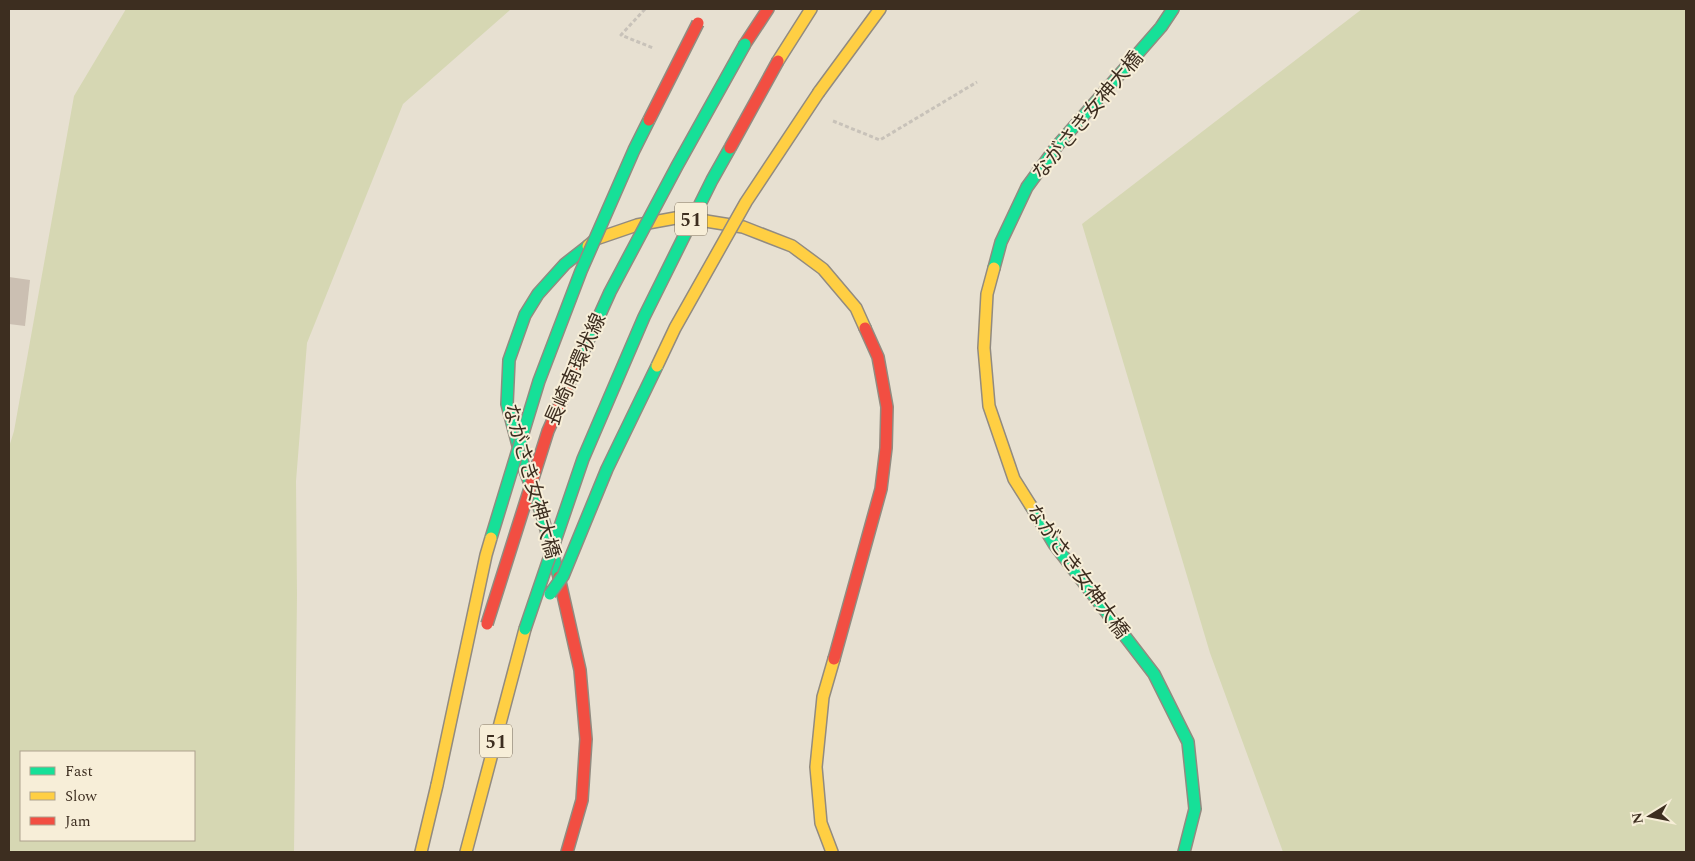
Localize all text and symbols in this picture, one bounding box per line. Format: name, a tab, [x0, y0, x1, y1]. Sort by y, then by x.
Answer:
street label: ながさき女神大橋	[1025, 45, 1151, 187]
road number: 51	[675, 202, 707, 235]
street label: 長崎南環状線	[538, 308, 614, 430]
street label: ながさき女神大橋	[495, 400, 568, 562]
street label: ながさき女神大橋	[1018, 498, 1136, 645]
road number: 51	[480, 724, 512, 758]
legend	[20, 751, 195, 841]
text: Fast	[65, 760, 93, 783]
text: Slow	[65, 785, 97, 808]
north arrow	[1625, 791, 1675, 841]
text: Jam	[65, 810, 91, 833]
text: N	[1626, 811, 1649, 826]

